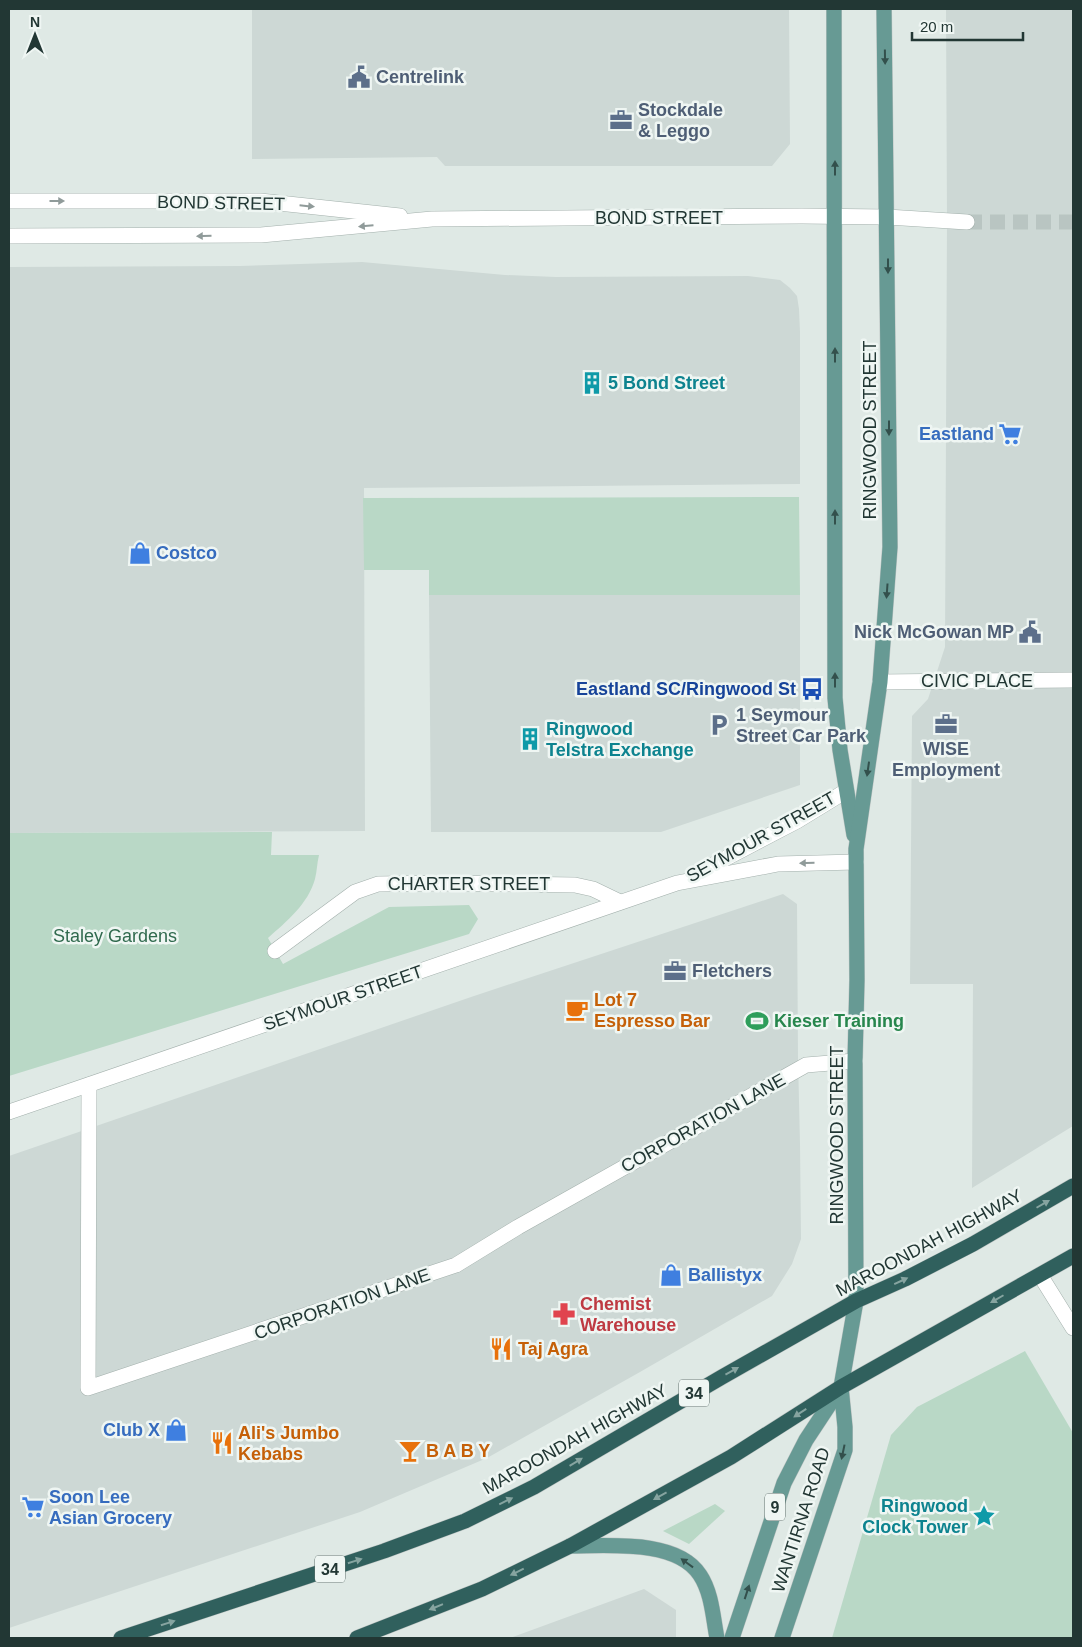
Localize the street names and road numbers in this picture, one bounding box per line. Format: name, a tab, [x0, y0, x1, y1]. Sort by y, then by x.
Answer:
street label: BOND STREET	[157, 192, 285, 214]
street label: BOND STREET	[595, 208, 723, 228]
street label: RINGWOOD STREET	[860, 340, 880, 520]
street label: CIVIC PLACE	[921, 671, 1033, 691]
street label: SEYMOUR STREET	[683, 788, 839, 886]
street label: CHARTER STREET	[388, 874, 550, 894]
street label: SEYMOUR STREET	[261, 961, 425, 1035]
street label: RINGWOOD STREET	[827, 1045, 847, 1225]
street label: CORPORATION LANE	[617, 1069, 789, 1177]
street label: MAROONDAH HIGHWAY	[832, 1185, 1026, 1301]
street label: CORPORATION LANE	[251, 1264, 433, 1344]
street label: MAROONDAH HIGHWAY	[479, 1380, 671, 1498]
road number: 34	[679, 1380, 709, 1406]
street label: WANTIRNA ROAD	[768, 1445, 834, 1595]
road number: 9	[765, 1494, 785, 1520]
road number: 34	[315, 1556, 345, 1582]

